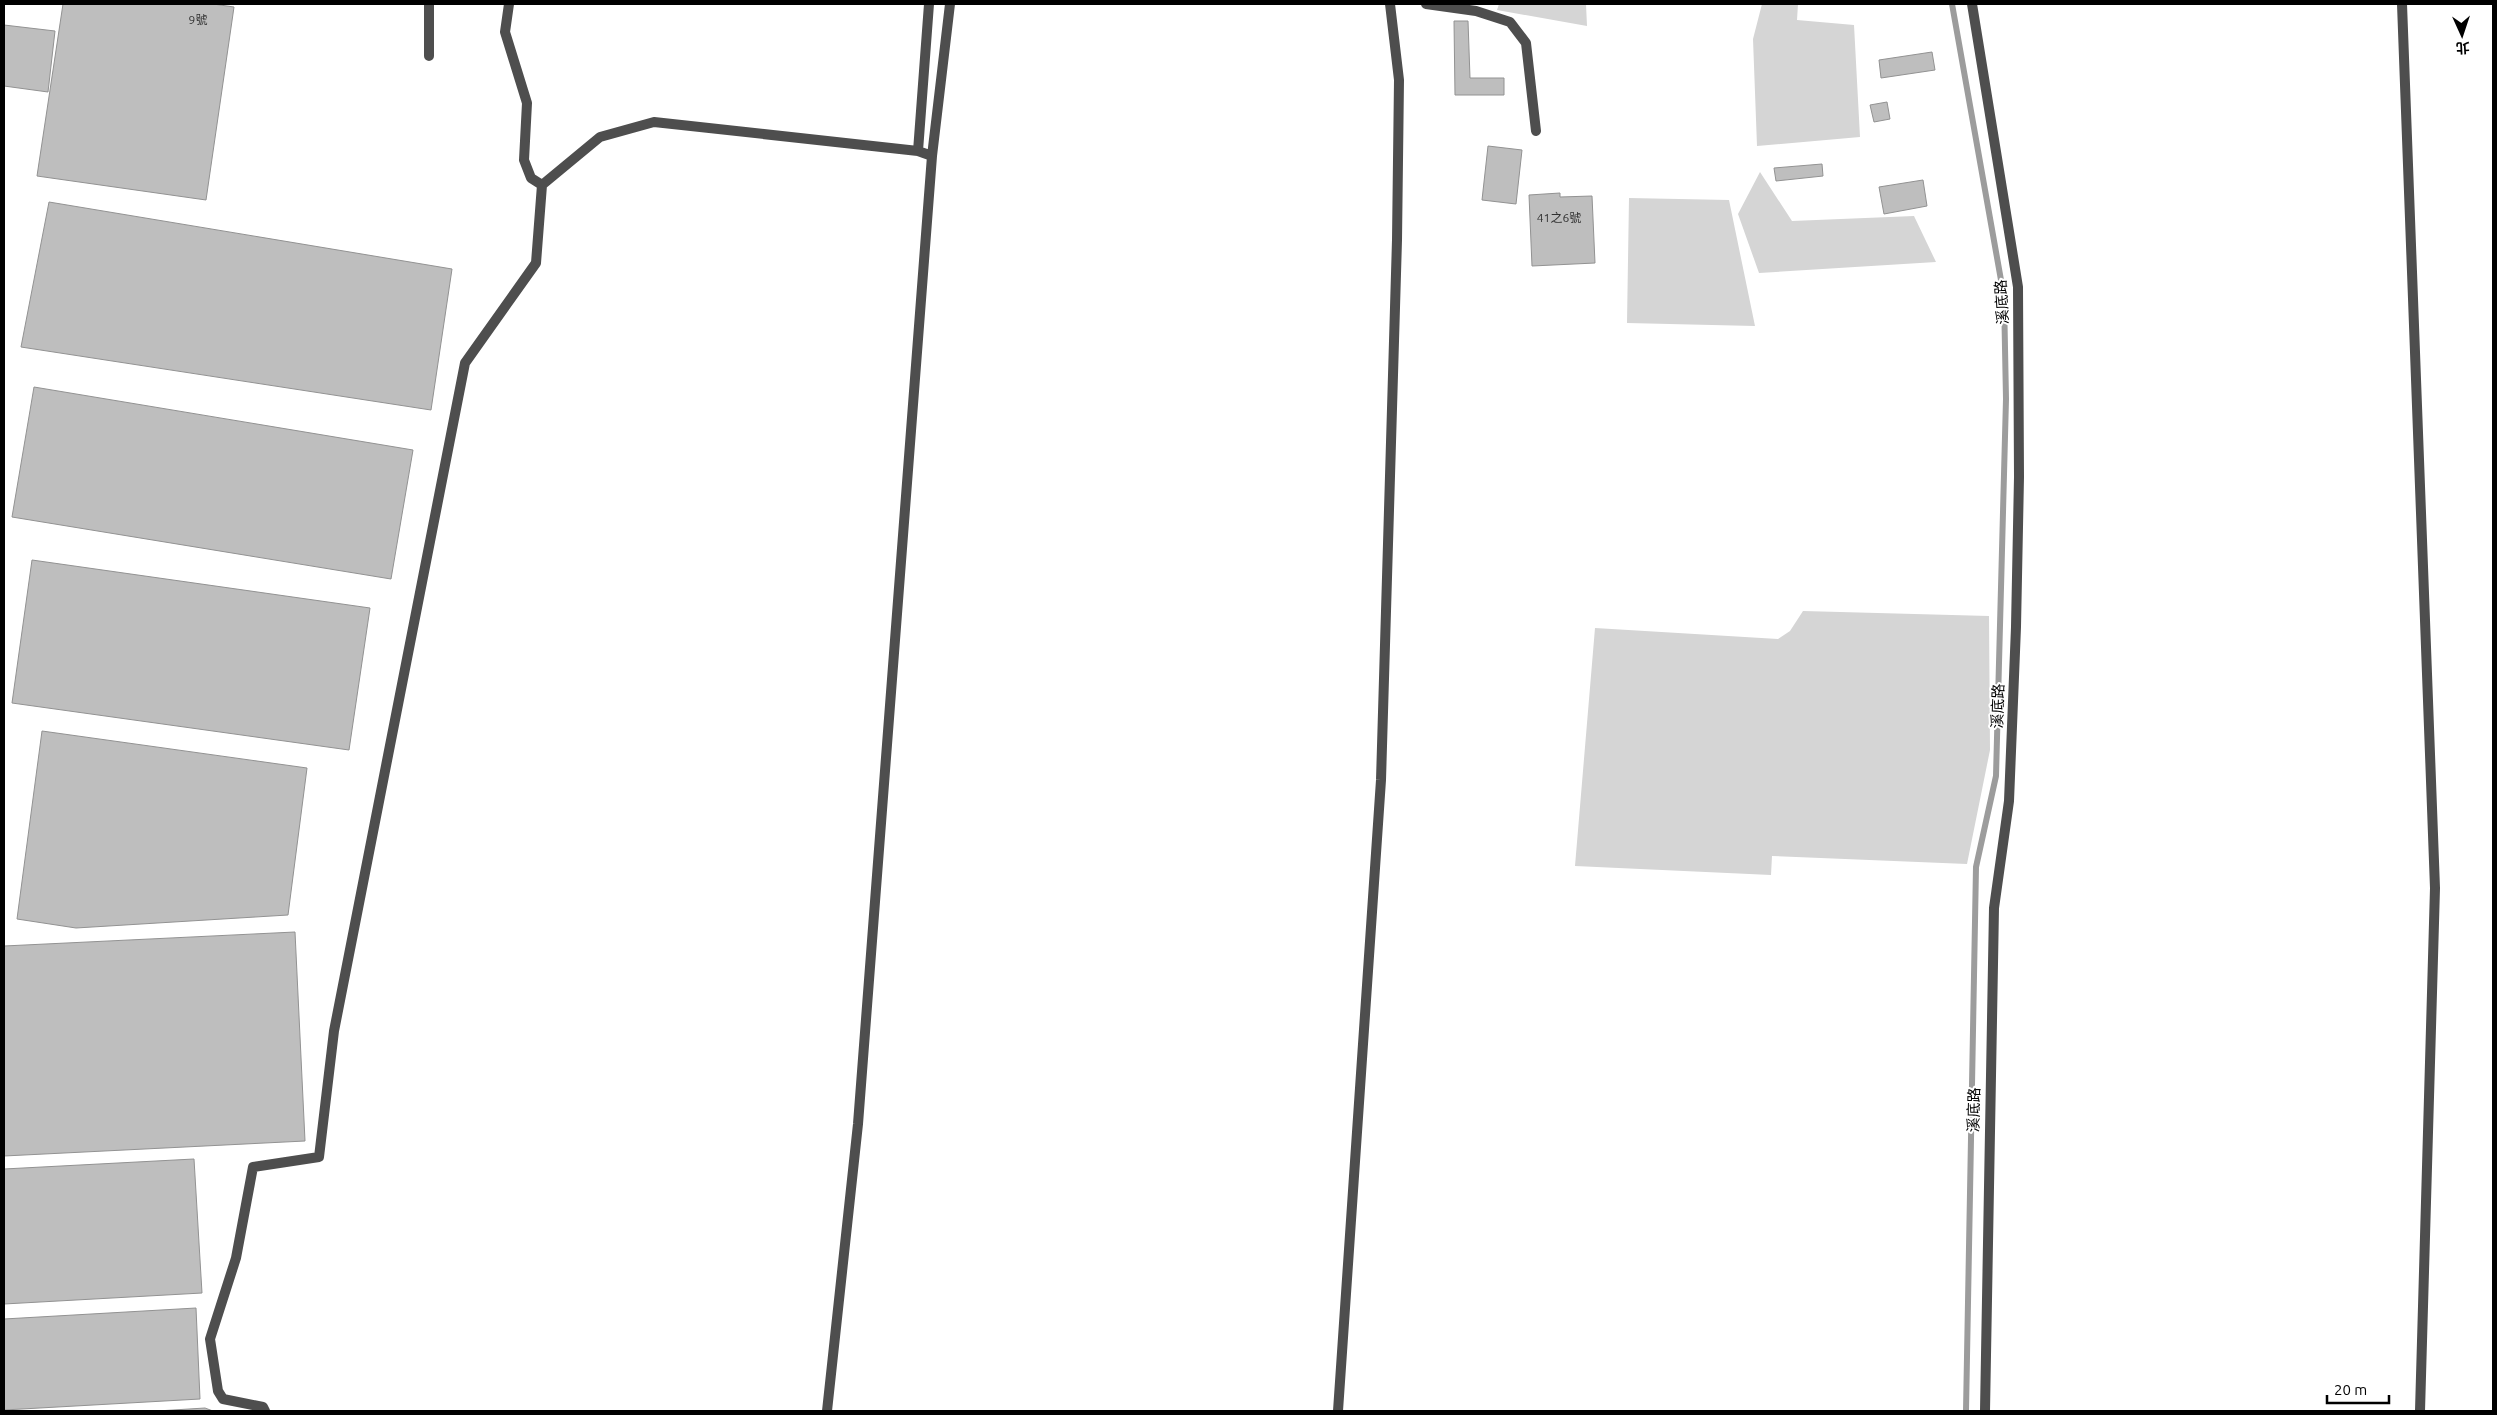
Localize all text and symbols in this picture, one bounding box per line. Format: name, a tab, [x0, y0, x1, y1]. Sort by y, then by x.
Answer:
north arrow	[2437, 10, 2487, 60]
house number: 9號	[189, 13, 207, 26]
text: 北	[2455, 40, 2470, 56]
house number: 41之6號	[1537, 211, 1581, 224]
street label: 溪底路	[1992, 279, 2011, 325]
street label: 溪底路	[1988, 683, 2007, 729]
street label: 溪底路	[1965, 1087, 1982, 1133]
scale bar	[2327, 1372, 2390, 1404]
text: 20 m	[2334, 1381, 2367, 1398]

